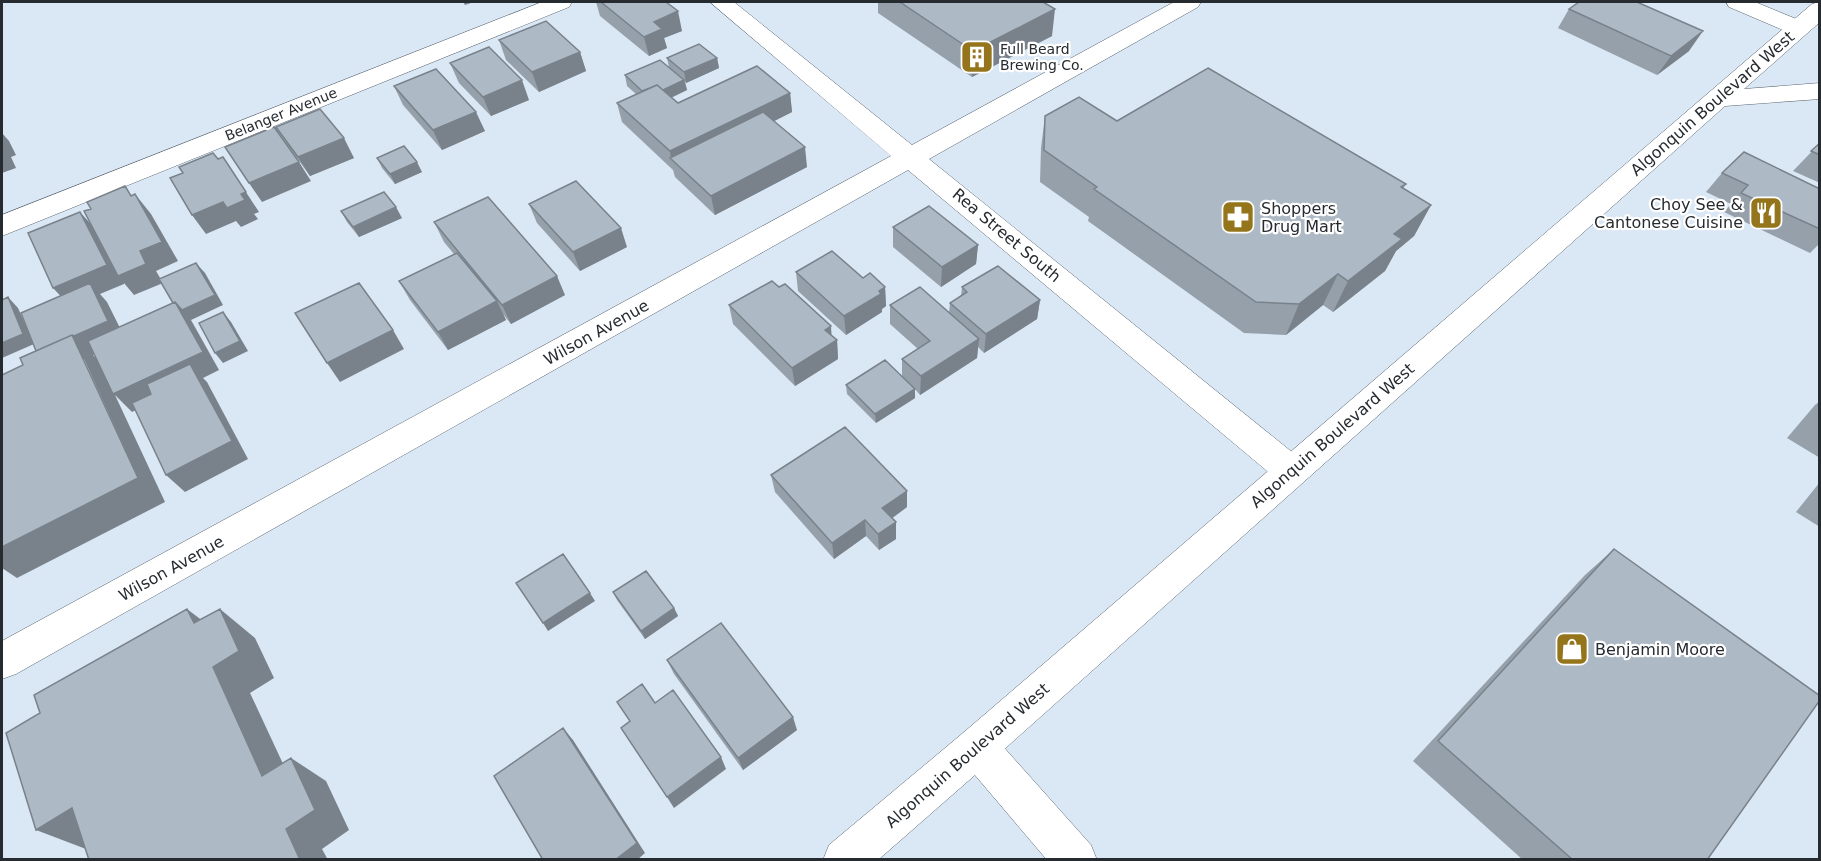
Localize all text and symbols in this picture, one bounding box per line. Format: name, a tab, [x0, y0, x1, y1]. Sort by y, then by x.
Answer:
street label: Algonquin Boulevard West	[1627, 27, 1798, 180]
building icon: Full Beard Brewing Co.	[959, 39, 995, 75]
place label: Full Beard Brewing Co.	[1000, 41, 1084, 73]
street label: Belanger Avenue	[223, 84, 339, 144]
street label: Rea Street South	[949, 185, 1065, 286]
place label: Choy See & Cantonese Cuisine	[1594, 195, 1743, 232]
restaurant icon: Choy See & Cantonese Cuisine	[1748, 195, 1784, 231]
pharmacy icon: Shoppers Drug Mart	[1220, 199, 1256, 235]
place label: Shoppers Drug Mart	[1261, 199, 1342, 236]
street label: Wilson Avenue	[540, 296, 652, 369]
street label: Algonquin Boulevard West	[1247, 359, 1418, 512]
street label: Wilson Avenue	[115, 532, 227, 605]
shop icon: Benjamin Moore	[1554, 631, 1590, 667]
place label: Benjamin Moore	[1595, 640, 1725, 659]
street label: Algonquin Boulevard West	[882, 679, 1053, 832]

